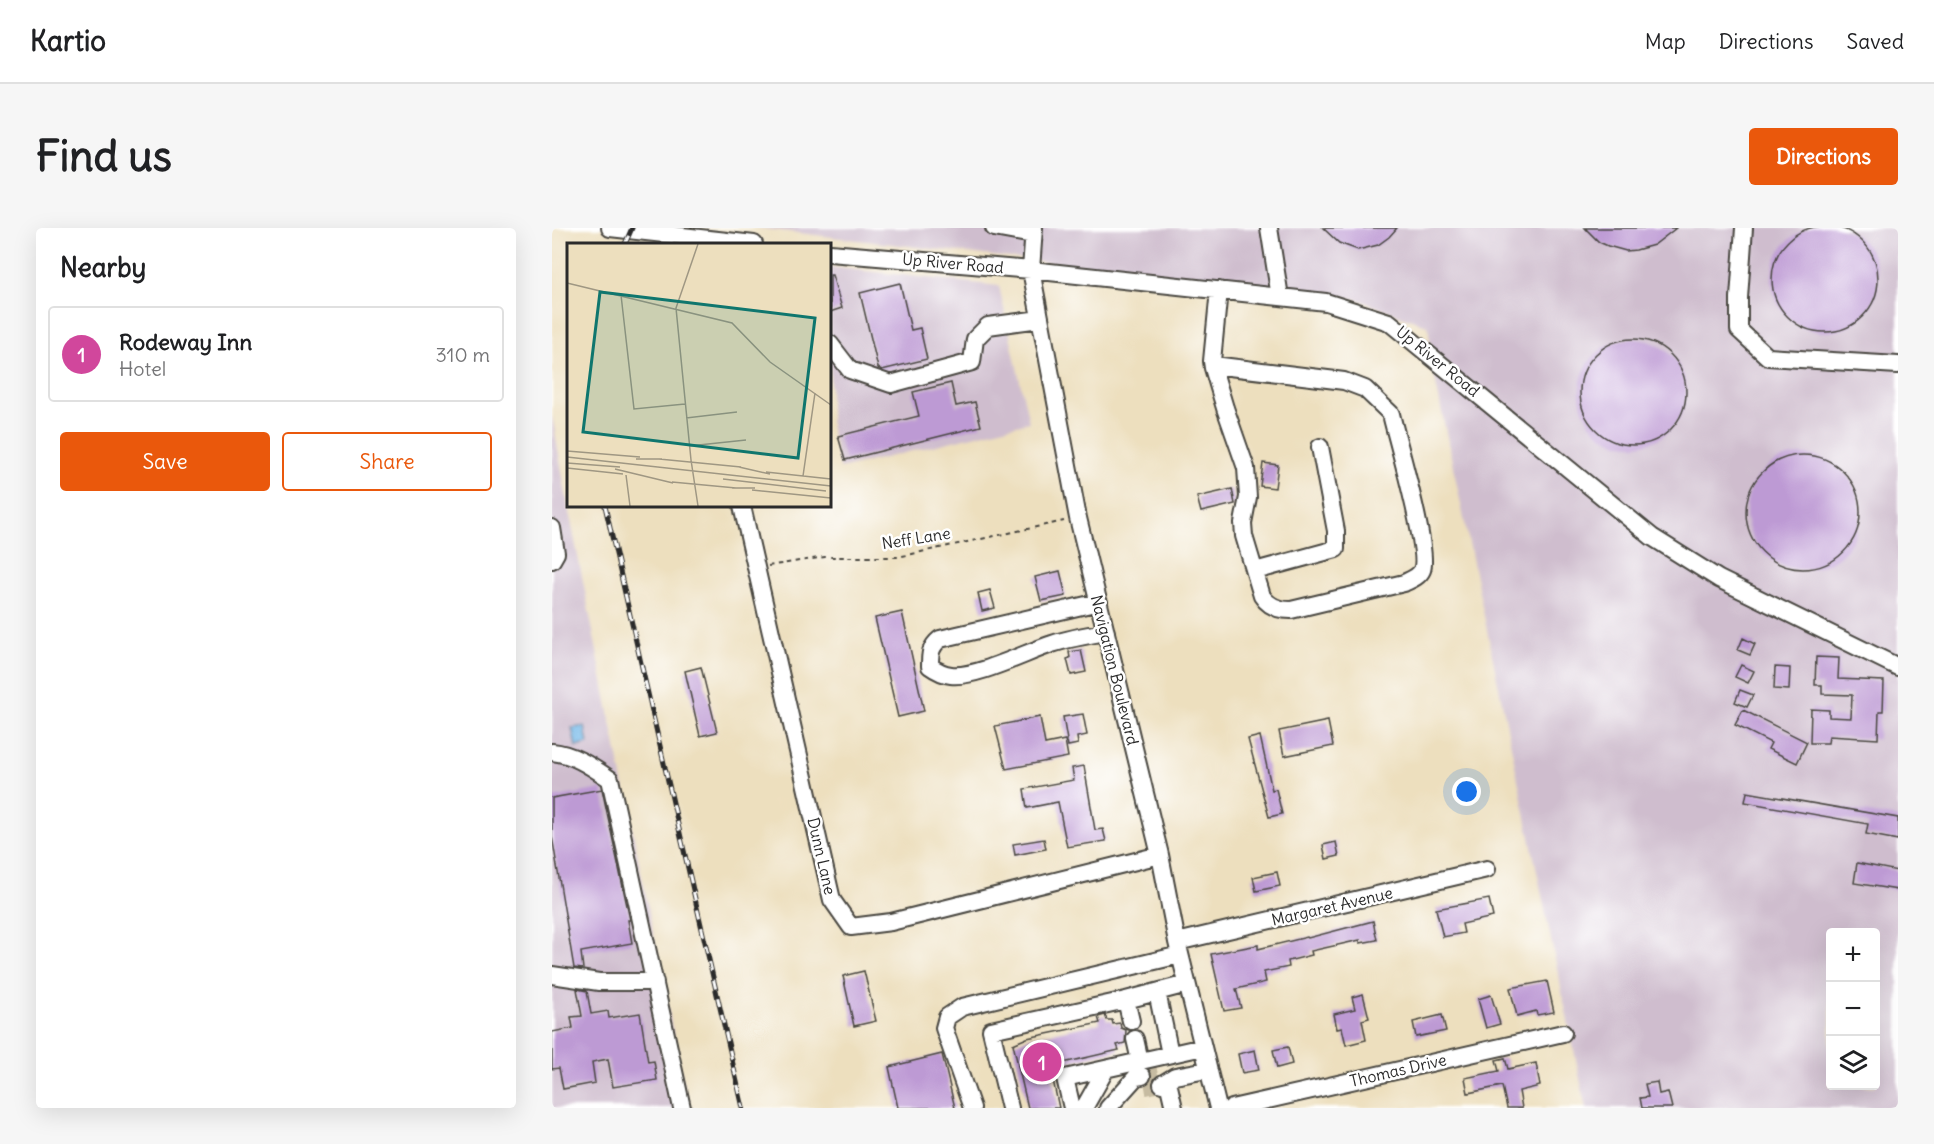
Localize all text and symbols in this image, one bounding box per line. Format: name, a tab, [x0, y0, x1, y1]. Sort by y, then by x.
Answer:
text: Kartio	[30, 23, 106, 59]
text: Map	[1645, 28, 1686, 55]
text: Directions	[1719, 28, 1813, 55]
text: Saved	[1846, 28, 1904, 55]
button: Directions	[1749, 128, 1898, 185]
text: Find us	[36, 130, 172, 182]
inset map	[567, 243, 831, 507]
street label: Up River Road	[901, 249, 1005, 277]
text: Nearby	[60, 251, 146, 284]
street label: Up River Road	[1392, 321, 1484, 401]
text: Rodeway Inn	[119, 328, 252, 356]
text: 1	[78, 342, 85, 367]
text: 310 m	[435, 342, 490, 367]
text: Hotel	[119, 356, 166, 381]
button: Save	[60, 432, 270, 491]
button: Share	[282, 432, 492, 491]
street label: Neff Lane	[880, 523, 952, 553]
street label: Navigation Boulevard	[1087, 593, 1143, 747]
your location	[1452, 777, 1481, 806]
street label: Dunn Lane	[803, 815, 841, 897]
street label: Margaret Avenue	[1269, 882, 1395, 930]
map controls	[1826, 928, 1880, 1090]
button: +	[1826, 928, 1880, 982]
button: −	[1826, 982, 1880, 1036]
button: layers	[1826, 1036, 1880, 1090]
pin: 1	[1022, 1040, 1062, 1084]
street label: Thomas Drive	[1348, 1049, 1448, 1091]

